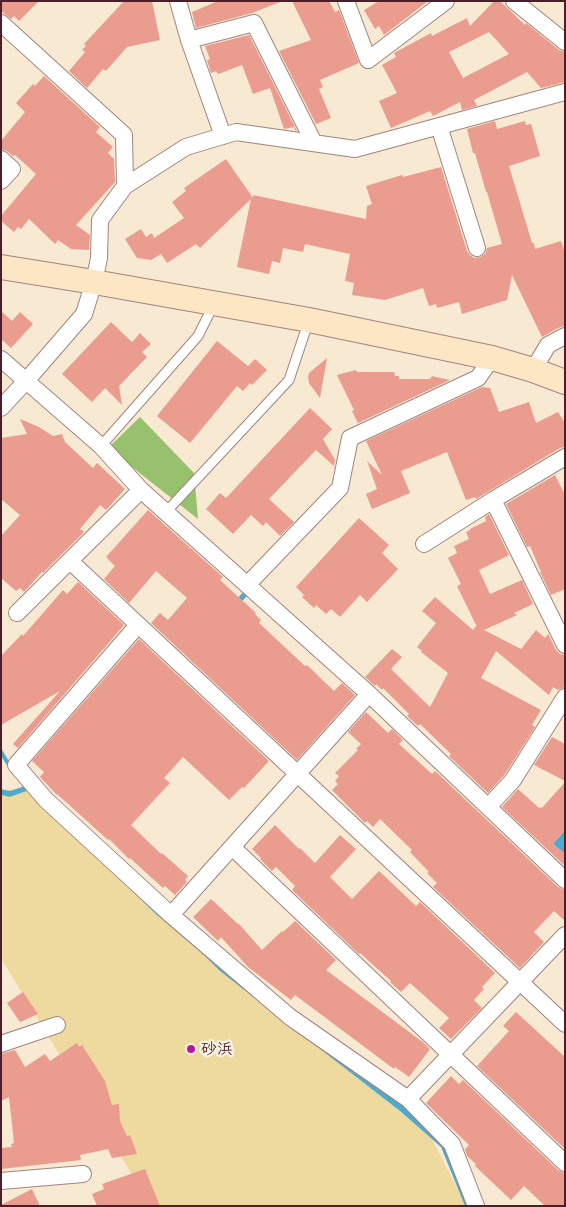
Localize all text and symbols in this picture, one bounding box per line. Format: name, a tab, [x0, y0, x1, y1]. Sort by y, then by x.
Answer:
place label: 砂浜	[201, 1039, 233, 1059]
marker: 砂浜	[185, 1043, 197, 1055]

